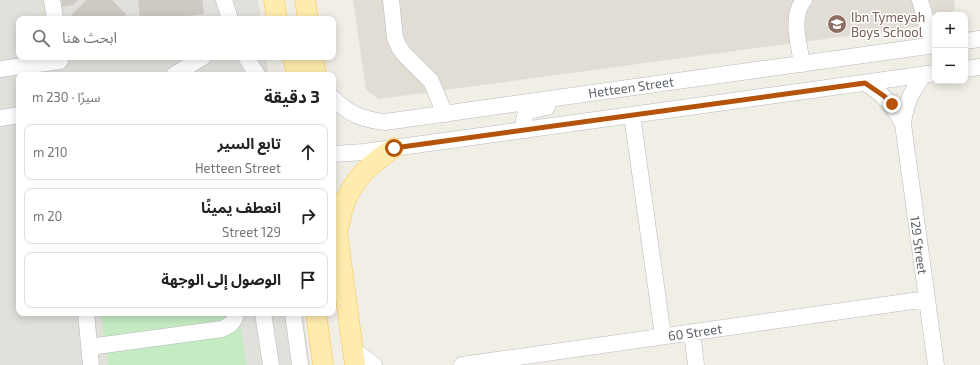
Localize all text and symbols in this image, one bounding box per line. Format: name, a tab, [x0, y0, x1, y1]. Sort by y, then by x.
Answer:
place label: Ibn Tymeyah Boys School	[851, 9, 925, 40]
map controls	[932, 12, 968, 84]
button: +	[932, 12, 968, 48]
school or university icon: Ibn Tymeyah Boys School	[826, 13, 848, 35]
search box	[16, 16, 336, 60]
icon: search	[30, 27, 52, 49]
text: ابحث هنا	[62, 28, 117, 46]
button: −	[932, 48, 968, 84]
street label: Hetteen Street	[587, 73, 675, 101]
text: 3 دقيقة	[264, 86, 320, 106]
text: سيرًا · 230 m	[32, 89, 101, 105]
route end	[883, 95, 901, 113]
text: تابع السير	[218, 134, 281, 152]
route start	[385, 139, 403, 157]
icon: ahead	[297, 141, 319, 163]
text: 210 m	[33, 144, 68, 160]
text: Hetteen Street	[195, 160, 281, 176]
text: انعطف يمينًا	[201, 198, 281, 216]
icon: right	[297, 205, 319, 227]
text: 20 m	[33, 208, 62, 224]
street label: 129 Street	[907, 215, 931, 275]
text: 129 Street	[222, 224, 281, 240]
icon: arrive	[297, 269, 319, 291]
text: الوصول إلى الوجهة	[161, 270, 281, 288]
street label: 60 Street	[667, 320, 723, 344]

